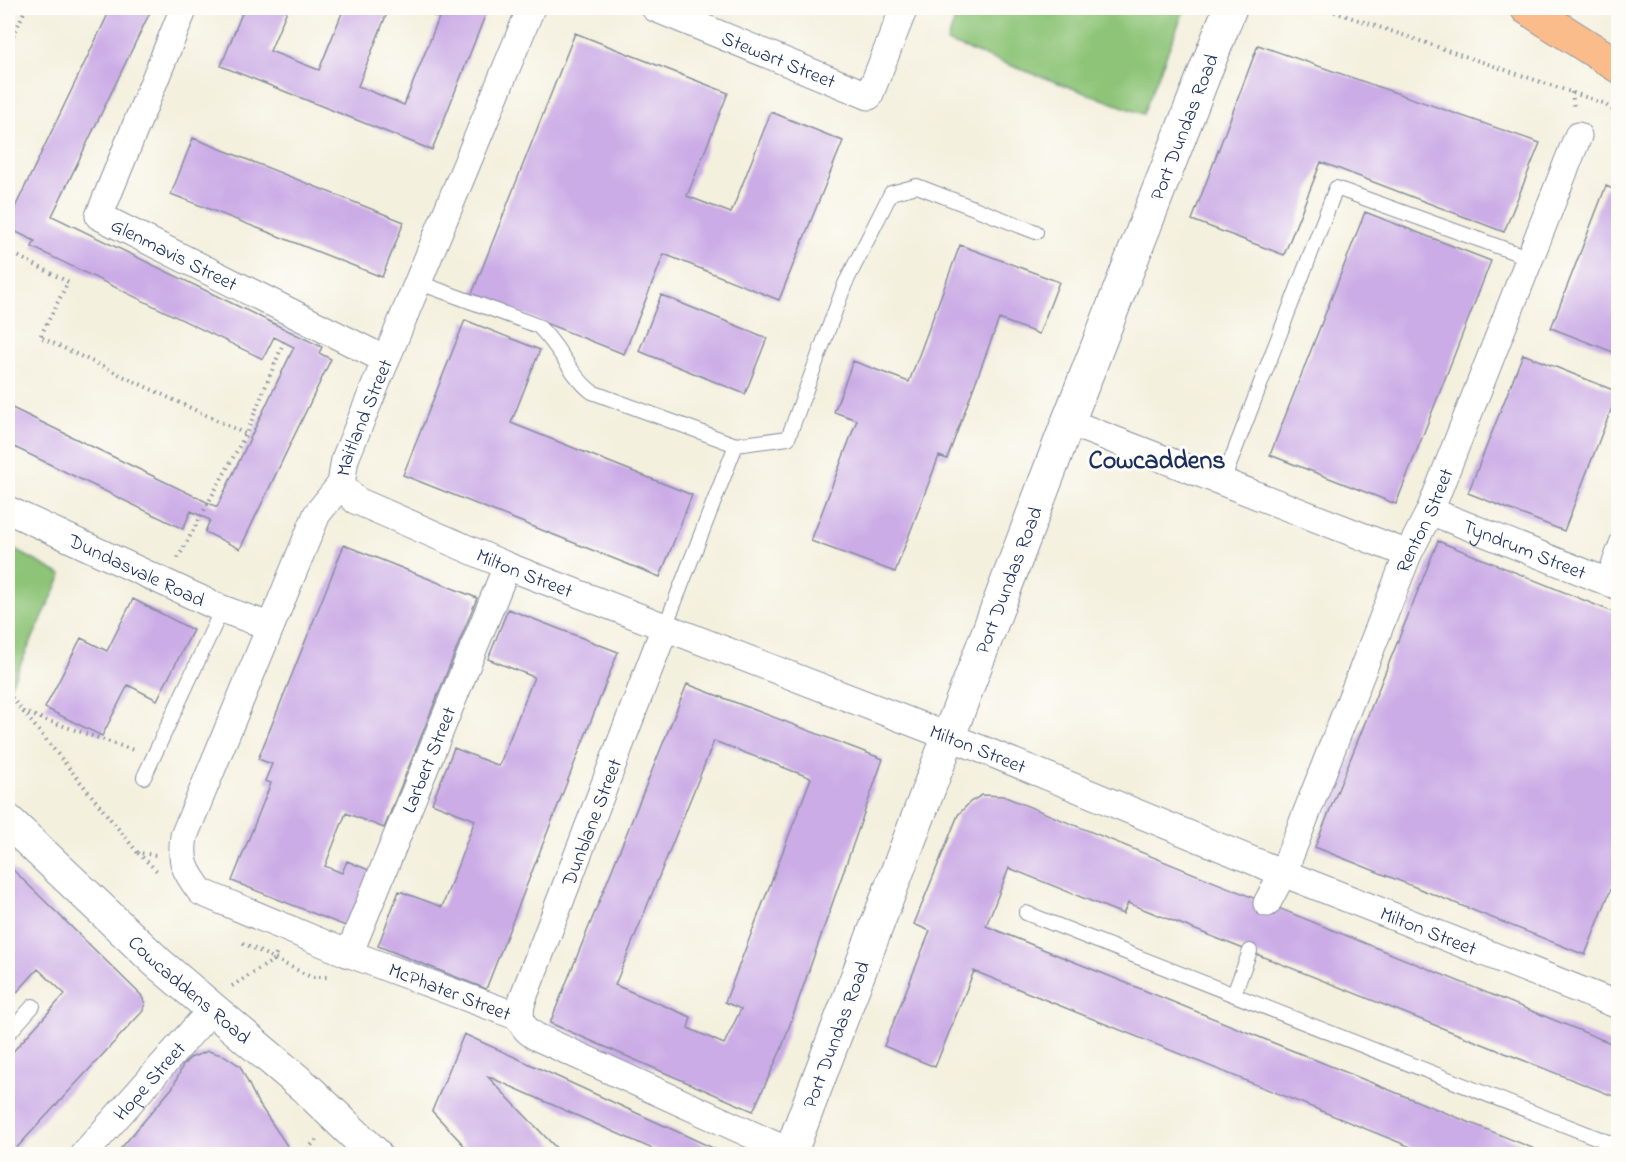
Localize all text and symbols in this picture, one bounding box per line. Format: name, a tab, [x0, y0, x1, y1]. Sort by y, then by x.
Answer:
street label: Stewart Street	[717, 25, 840, 98]
street label: Port Dundas Road	[1144, 50, 1228, 205]
street label: Glenmavis Street	[105, 212, 242, 300]
street label: Maitland Street	[330, 355, 402, 478]
district label: Cowcaddens	[1088, 443, 1226, 481]
street label: Renton Street	[1390, 464, 1463, 578]
street label: Port Dundas Road	[969, 503, 1051, 659]
street label: Tyndrum Street	[1458, 513, 1590, 589]
street label: Dundasvale Road	[62, 527, 209, 616]
street label: Milton Street	[471, 542, 577, 607]
street label: Larbert Street	[396, 703, 465, 818]
street label: Milton Street	[925, 718, 1030, 783]
street label: Dunblane Street	[555, 755, 631, 892]
street label: Milton Street	[1375, 901, 1480, 965]
street label: Cowcaddens Road	[120, 930, 256, 1052]
street label: McPhater Street	[384, 957, 515, 1030]
street label: Port Dundas Road	[797, 957, 879, 1113]
street label: Hope Street	[108, 1036, 194, 1128]

